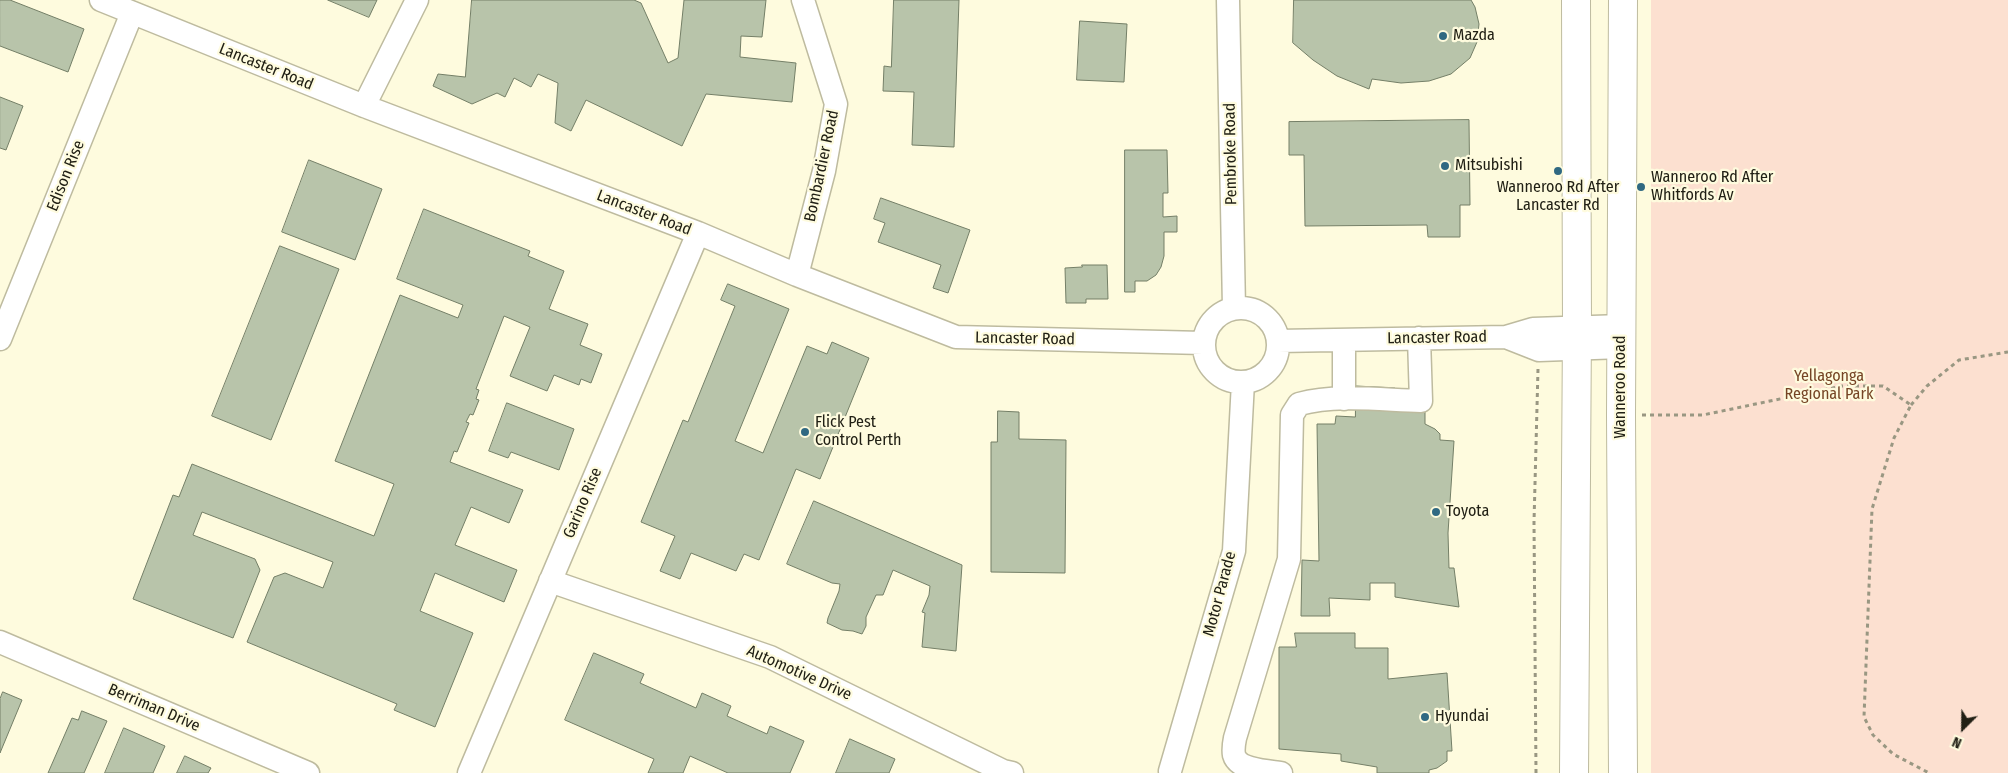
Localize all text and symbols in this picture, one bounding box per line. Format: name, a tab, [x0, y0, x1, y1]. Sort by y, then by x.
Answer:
place label: Mazda	[1453, 26, 1495, 46]
marker: Mazda	[1437, 30, 1449, 42]
street label: Lancaster Road	[216, 39, 316, 95]
street label: Pembroke Road	[1221, 103, 1241, 205]
street label: Bombardier Road	[801, 108, 843, 224]
street label: Edison Rise	[43, 138, 89, 214]
place label: Mitsubishi	[1455, 156, 1523, 176]
marker: Mitsubishi	[1439, 160, 1451, 172]
marker: Wanneroo Rd After Lancaster Rd	[1552, 165, 1564, 177]
place label: Wanneroo Rd After Whitfords Av	[1651, 168, 1773, 206]
place label: Wanneroo Rd After Lancaster Rd	[1497, 178, 1619, 216]
marker: Wanneroo Rd After Whitfords Av	[1635, 181, 1647, 193]
street label: Lancaster Road	[594, 186, 694, 240]
street label: Lancaster Road	[1387, 328, 1487, 348]
street label: Lancaster Road	[975, 329, 1075, 349]
street label: Wanneroo Road	[1611, 335, 1631, 439]
park label: Yellagonga Regional Park	[1785, 367, 1873, 405]
place label: Flick Pest Control Perth	[815, 413, 901, 451]
marker: Flick Pest Control Perth	[799, 426, 811, 438]
street label: Garino Rise	[560, 465, 606, 541]
place label: Toyota	[1446, 502, 1489, 522]
marker: Toyota	[1430, 506, 1442, 518]
street label: Motor Parade	[1199, 549, 1241, 639]
street label: Automotive Drive	[744, 641, 854, 705]
street label: Berriman Drive	[105, 680, 203, 736]
north arrow	[1938, 703, 1988, 753]
place label: Hyundai	[1435, 707, 1489, 727]
marker: Hyundai	[1419, 711, 1431, 723]
text: N	[1950, 733, 1964, 752]

